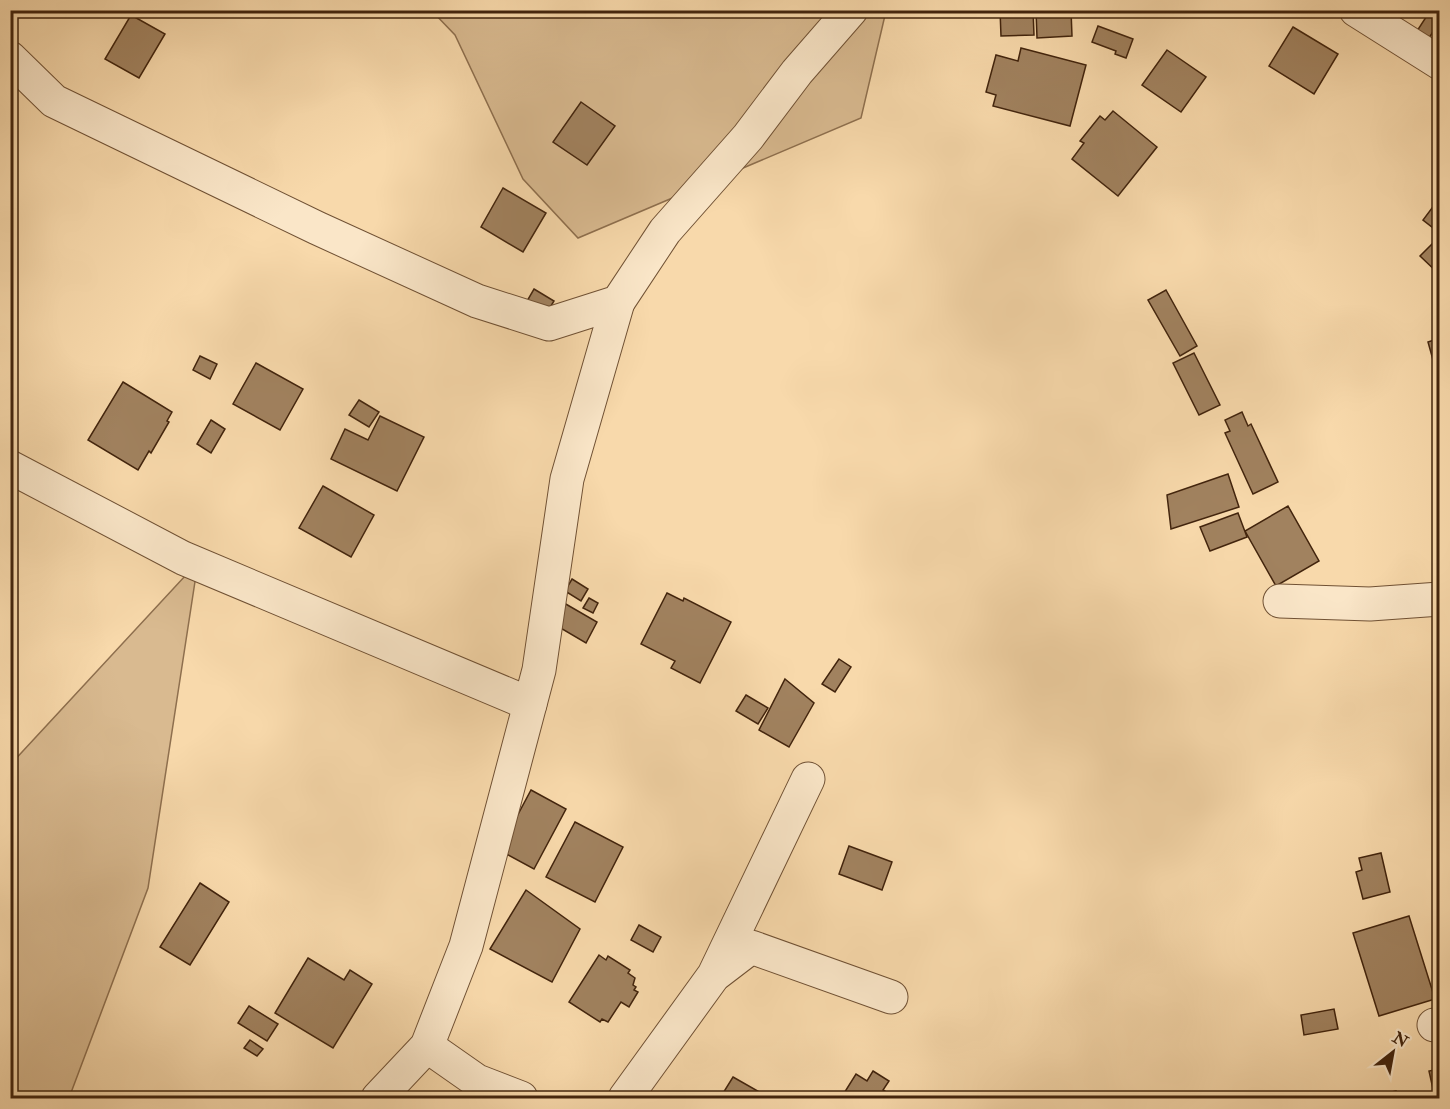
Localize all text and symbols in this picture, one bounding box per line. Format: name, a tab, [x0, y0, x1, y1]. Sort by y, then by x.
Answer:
north arrow	[1363, 1022, 1423, 1082]
text: N	[1388, 1027, 1412, 1053]

